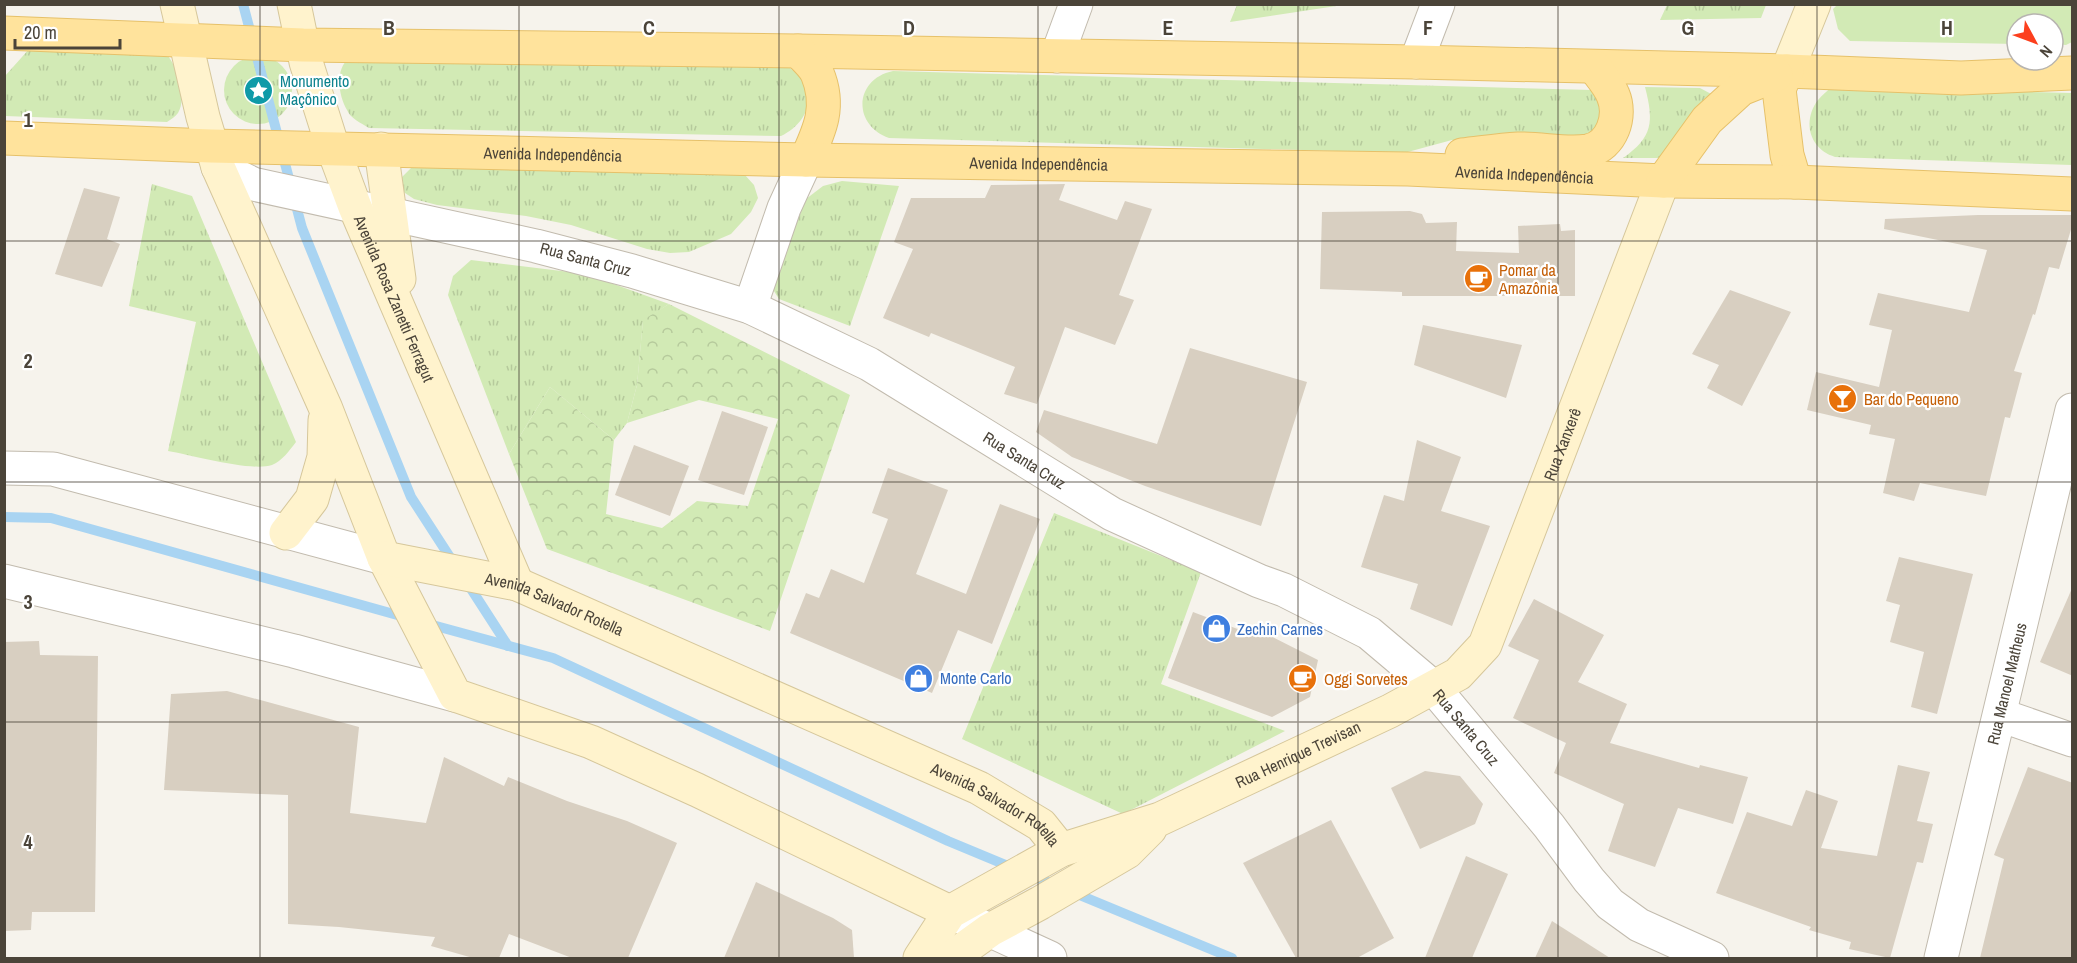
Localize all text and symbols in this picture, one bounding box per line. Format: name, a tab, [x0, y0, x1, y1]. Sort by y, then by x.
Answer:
scale bar	[15, 12, 120, 50]
north arrow	[2005, 12, 2065, 72]
text: B	[383, 14, 395, 41]
text: C	[643, 14, 655, 41]
text: D	[903, 14, 915, 41]
text: E	[1163, 14, 1174, 41]
text: F	[1423, 14, 1433, 41]
text: G	[1682, 14, 1694, 41]
text: H	[1941, 14, 1953, 41]
text: 20 m	[24, 20, 57, 45]
text: N	[2035, 41, 2058, 63]
place label: Monumento Maçônico	[280, 70, 349, 110]
place icon: Monumento Maçônico	[243, 74, 275, 106]
text: 1	[23, 106, 33, 133]
street label: Avenida Independência	[482, 141, 623, 167]
street label: Avenida Independência	[968, 151, 1109, 176]
street label: Avenida Independência	[1454, 160, 1595, 189]
street label: Avenida Rosa Zanetti Ferragut	[348, 211, 440, 386]
street label: Rua Santa Cruz	[538, 237, 634, 281]
place label: Pomar da Amazônia	[1498, 259, 1559, 299]
cafe icon: Pomar da Amazônia	[1462, 263, 1494, 295]
text: 2	[23, 347, 33, 374]
bar icon: Bar do Pequeno	[1827, 383, 1859, 415]
place label: Bar do Pequeno	[1864, 388, 1959, 410]
street label: Rua Xanxerê	[1538, 405, 1586, 484]
street label: Rua Santa Cruz	[979, 426, 1071, 494]
street label: Avenida Salvador Rotella	[482, 567, 628, 641]
text: 3	[23, 588, 33, 615]
shop icon: Zechin Carnes	[1200, 613, 1232, 645]
place label: Zechin Carnes	[1237, 618, 1323, 640]
street label: Rua Manoel Matheus	[1981, 620, 2032, 747]
shop icon: Monte Carlo	[903, 662, 935, 694]
cafe icon: Oggi Sorvetes	[1287, 663, 1319, 695]
place label: Monte Carlo	[940, 667, 1011, 689]
place label: Oggi Sorvetes	[1324, 668, 1408, 690]
street label: Rua Santa Cruz	[1428, 684, 1505, 770]
street label: Rua Henrique Trevisan	[1232, 715, 1364, 793]
street label: Avenida Salvador Rotella	[927, 757, 1065, 851]
text: 4	[23, 828, 33, 855]

